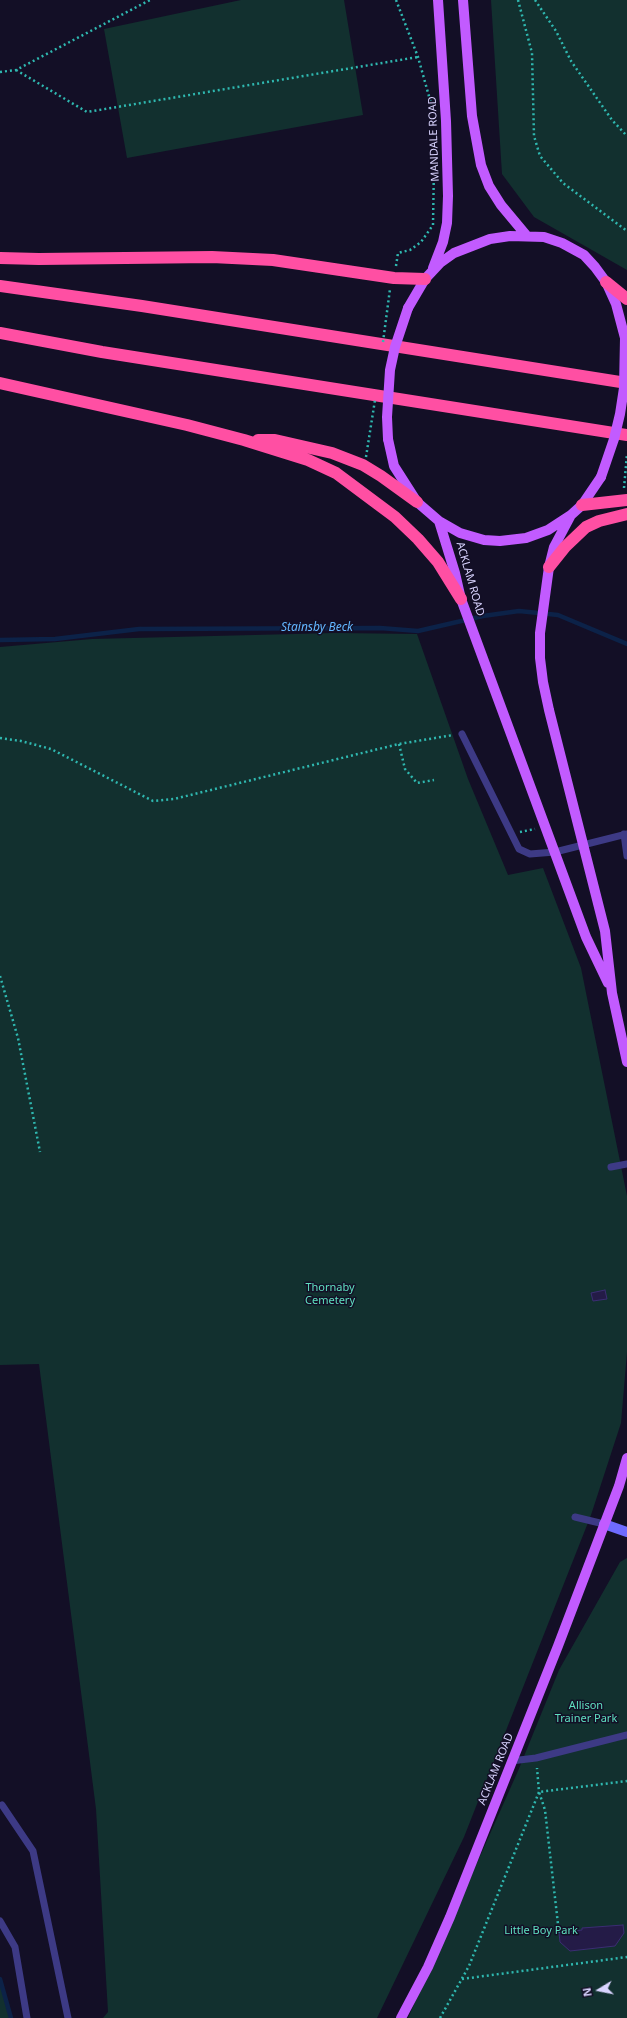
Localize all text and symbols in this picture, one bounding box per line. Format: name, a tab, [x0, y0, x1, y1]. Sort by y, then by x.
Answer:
street label: MANDALE ROAD	[426, 96, 442, 182]
street label: ACKLAM ROAD	[453, 540, 487, 618]
water label: Stainsby Beck	[281, 621, 353, 635]
park label: Thornaby Cemetery	[305, 1281, 355, 1307]
park label: Allison Trainer Park	[555, 1699, 617, 1725]
street label: ACKLAM ROAD	[476, 1731, 516, 1807]
park label: Little Boy Park	[504, 1924, 578, 1938]
north arrow	[579, 1970, 619, 2010]
text: N	[579, 1986, 595, 1998]

